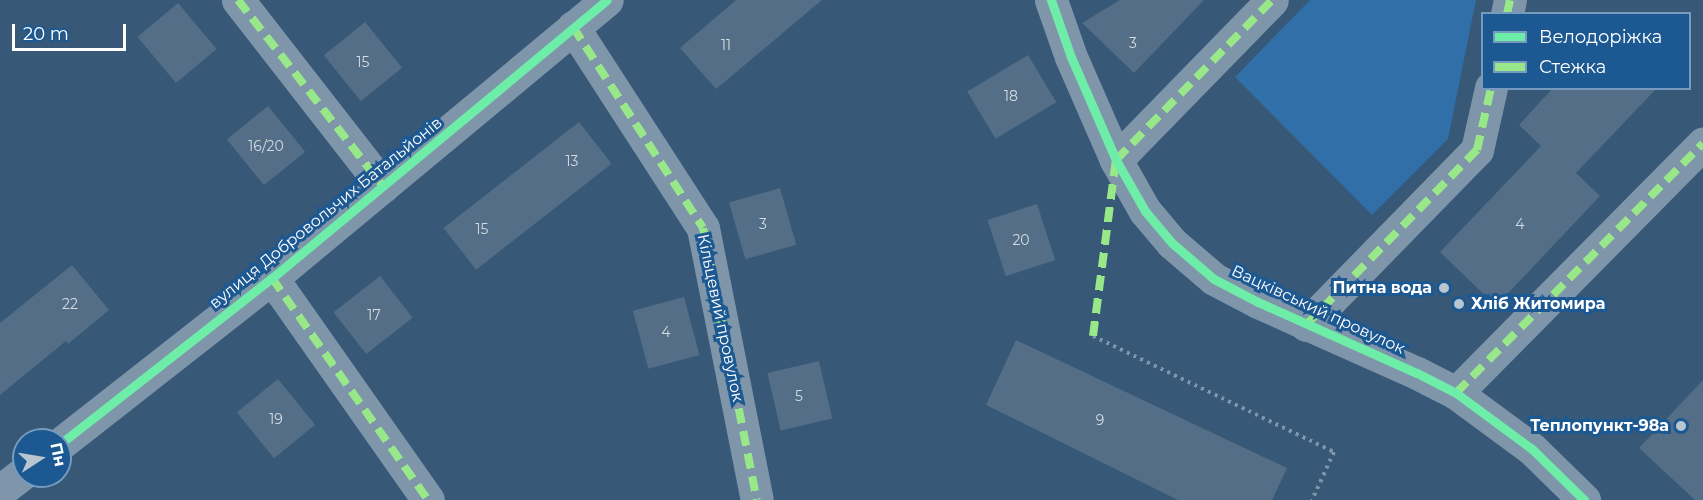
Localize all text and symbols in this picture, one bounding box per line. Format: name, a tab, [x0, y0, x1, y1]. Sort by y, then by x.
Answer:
scale bar	[15, 12, 129, 50]
legend	[1481, 12, 1691, 90]
text: 20 m	[23, 23, 69, 45]
text: Велодоріжка	[1539, 26, 1662, 48]
house number: 3	[1129, 35, 1137, 51]
house number: 11	[721, 37, 731, 53]
house number: 15	[357, 54, 369, 70]
text: Стежка	[1539, 56, 1606, 78]
house number: 18	[1004, 88, 1018, 104]
street label: вулиця Добровольчих Батальйонів	[206, 113, 446, 313]
house number: 16/20	[248, 138, 284, 154]
house number: 13	[566, 153, 578, 169]
house number: 3	[759, 216, 767, 232]
house number: 4	[1515, 216, 1525, 232]
house number: 15	[476, 221, 488, 237]
street label: Кільцевий провулок	[693, 232, 747, 404]
house number: 20	[1012, 232, 1030, 248]
street label: Вацківський провулок	[1228, 261, 1408, 359]
place label: Питна вода	[1333, 278, 1432, 298]
marker: Питна вода	[1437, 281, 1451, 295]
place label: Хліб Житомира	[1471, 294, 1605, 314]
house number: 22	[62, 296, 78, 312]
marker: Хліб Житомира	[1452, 297, 1466, 311]
house number: 17	[367, 307, 381, 323]
house number: 4	[661, 324, 671, 340]
house number: 5	[795, 388, 803, 404]
house number: 19	[269, 411, 283, 427]
house number: 9	[1096, 412, 1104, 428]
place label: Теплопункт-98а	[1530, 416, 1669, 436]
marker: Теплопункт-98а	[1674, 419, 1688, 433]
north arrow	[12, 428, 72, 488]
text: Пн	[46, 441, 70, 468]

